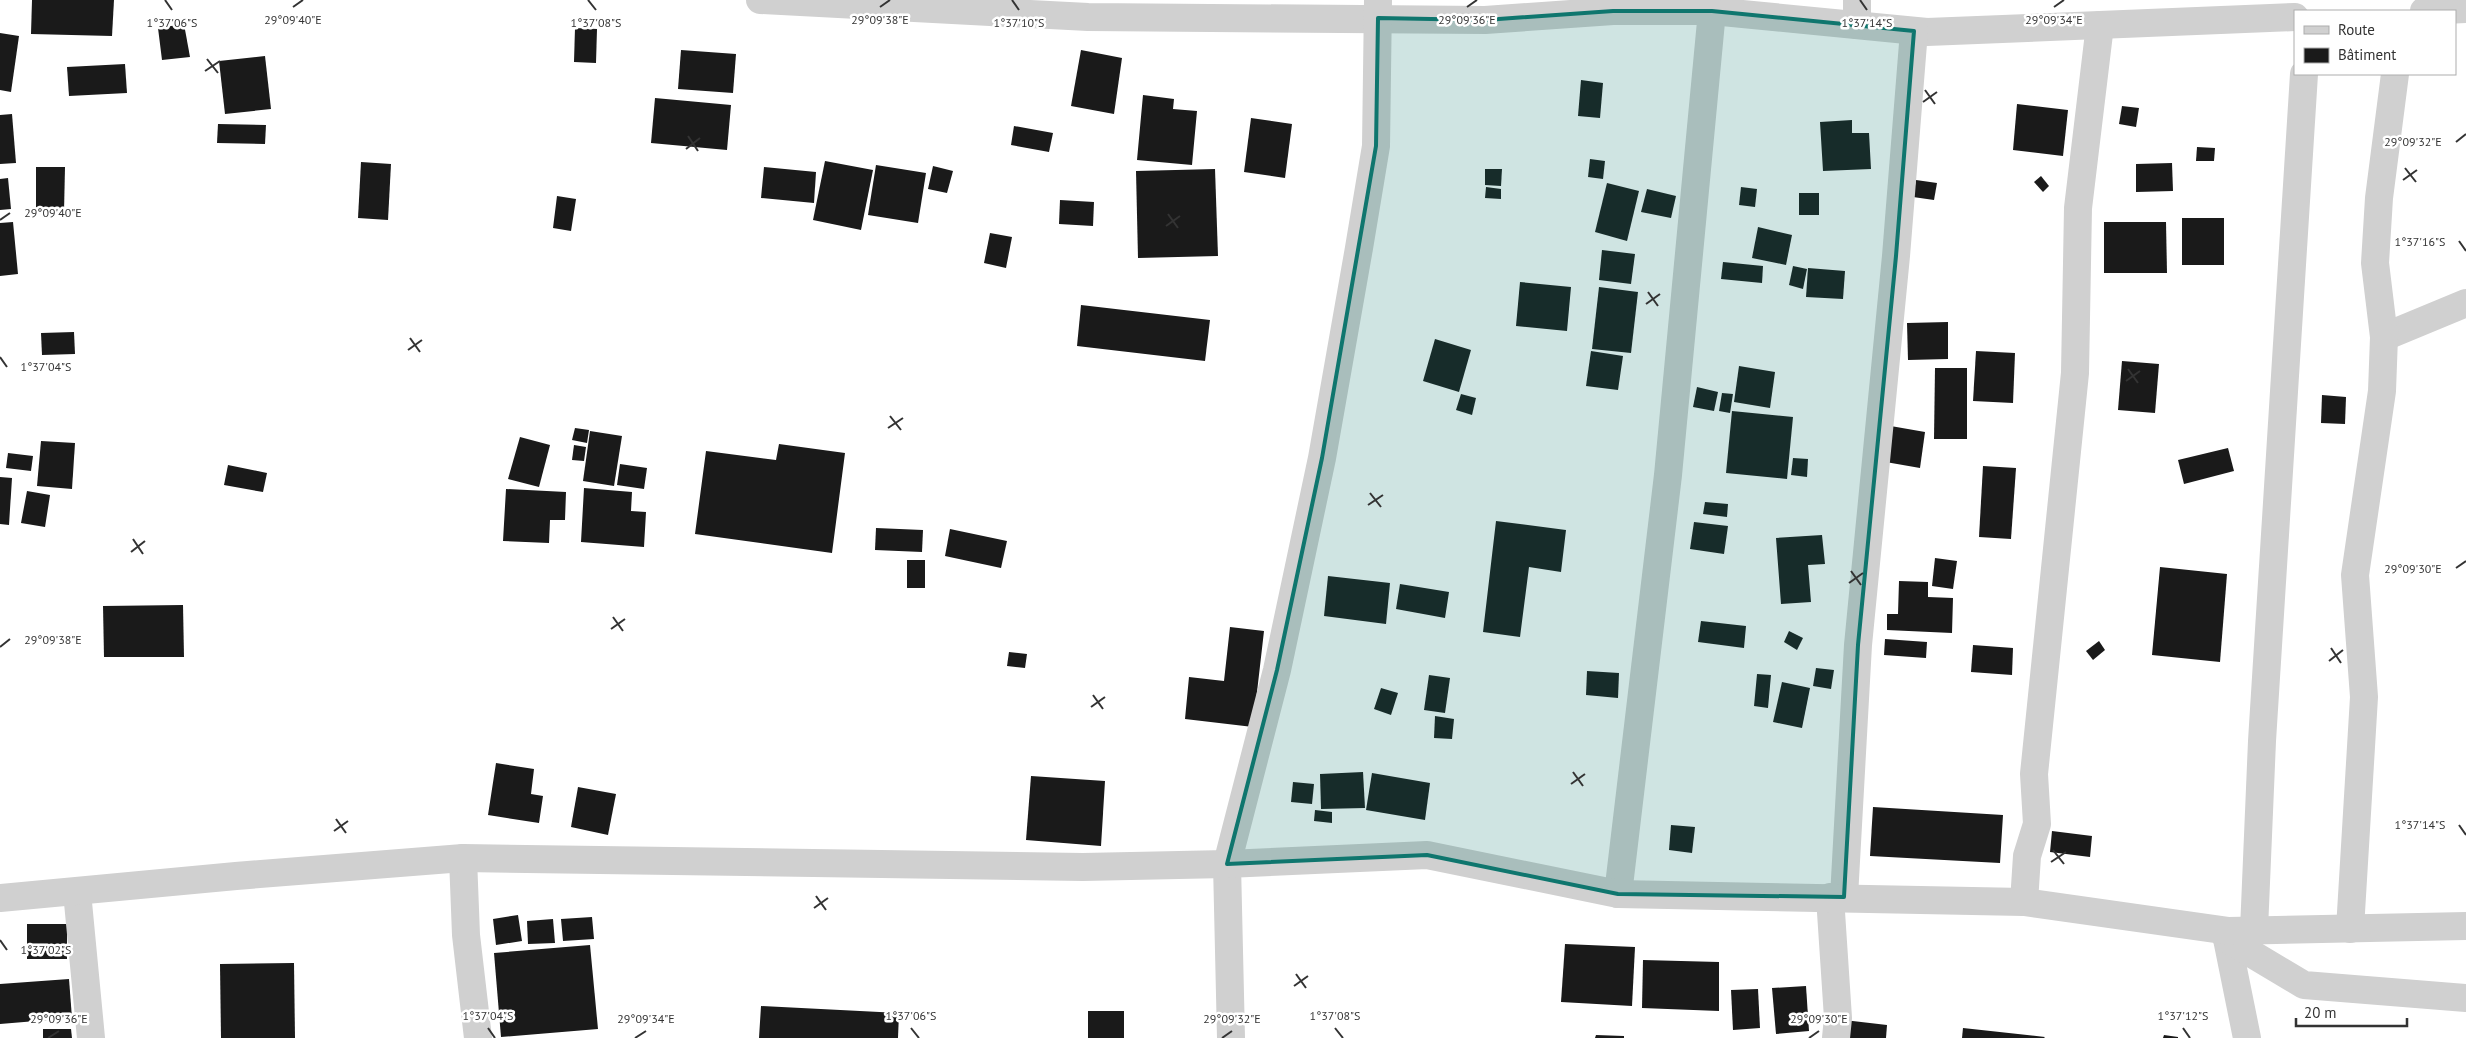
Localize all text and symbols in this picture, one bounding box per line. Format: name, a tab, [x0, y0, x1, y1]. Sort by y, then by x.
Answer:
legend	[2294, 10, 2456, 75]
text: 29°09'40"E	[264, 12, 322, 27]
text: 29°09'38"E	[851, 12, 909, 27]
text: 29°09'36"E	[1438, 12, 1496, 27]
text: 29°09'34"E	[2025, 12, 2083, 27]
text: 1°37'06"S	[147, 15, 197, 30]
text: 1°37'08"S	[571, 15, 621, 30]
text: 1°37'10"S	[994, 15, 1044, 30]
text: 1°37'14"S	[1842, 15, 1892, 30]
text: Route	[2338, 20, 2375, 39]
text: Bâtiment	[2338, 45, 2396, 64]
text: 29°09'32"E	[2384, 134, 2442, 149]
text: 29°09'40"E	[24, 205, 82, 220]
text: 1°37'16"S	[2395, 234, 2445, 249]
text: 1°37'04"S	[21, 359, 71, 374]
text: 29°09'30"E	[2384, 561, 2442, 576]
text: 29°09'38"E	[24, 632, 82, 647]
text: 1°37'14"S	[2395, 817, 2445, 832]
text: 1°37'02"S	[21, 942, 71, 957]
scale bar	[2296, 996, 2407, 1028]
text: 20 m	[2304, 1003, 2337, 1022]
text: 1°37'04"S	[463, 1008, 513, 1023]
text: 1°37'06"S	[886, 1008, 936, 1023]
text: 1°37'08"S	[1310, 1008, 1360, 1023]
text: 1°37'12"S	[2158, 1008, 2208, 1023]
text: 29°09'36"E	[30, 1011, 88, 1026]
text: 29°09'34"E	[617, 1011, 675, 1026]
text: 29°09'32"E	[1203, 1011, 1261, 1026]
text: 29°09'30"E	[1790, 1011, 1848, 1026]

